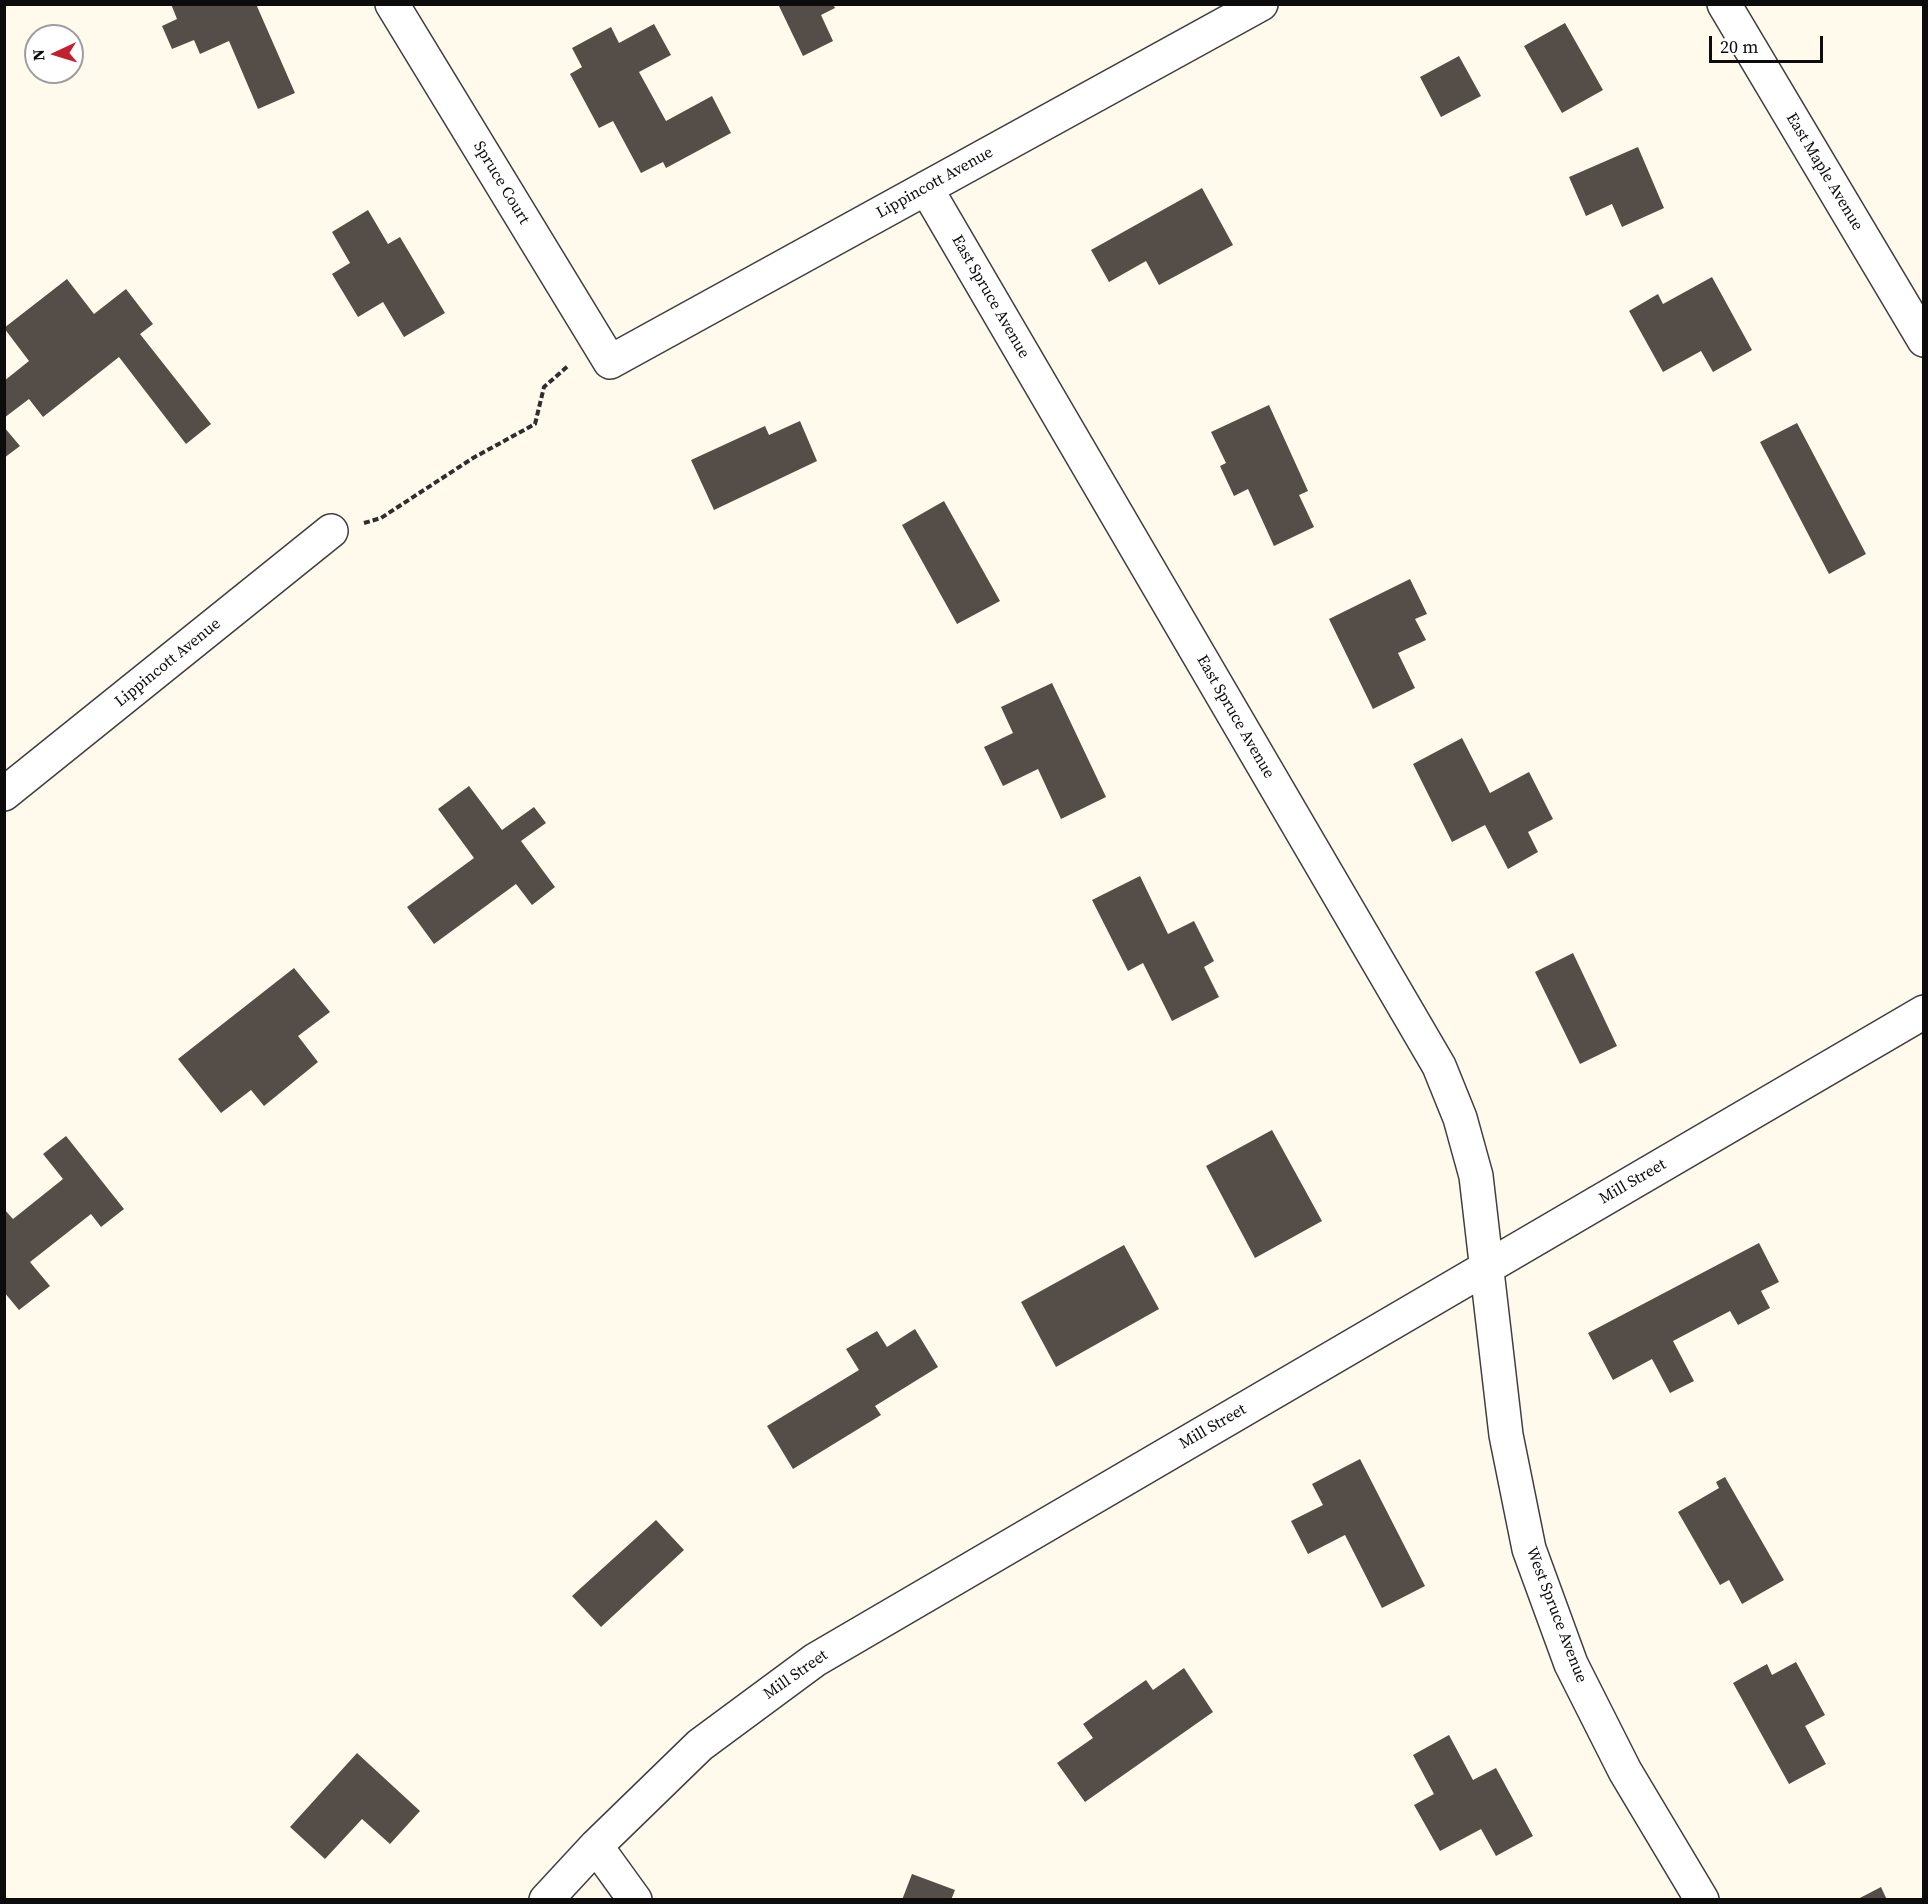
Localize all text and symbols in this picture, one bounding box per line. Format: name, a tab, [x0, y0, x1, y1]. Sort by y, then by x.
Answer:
north arrow	[24, 24, 84, 84]
scale bar	[1712, 24, 1826, 62]
text: 20 m	[1720, 34, 1758, 59]
text: N	[27, 49, 49, 62]
street label: East Maple Avenue	[1781, 110, 1867, 234]
street label: Spruce Court	[469, 138, 533, 228]
street label: Lippincott Avenue	[873, 143, 997, 223]
street label: East Spruce Avenue	[947, 232, 1033, 362]
street label: Lippincott Avenue	[111, 615, 225, 711]
street label: East Spruce Avenue	[1192, 652, 1278, 782]
street label: Mill Street	[1596, 1155, 1670, 1209]
street label: Mill Street	[1176, 1400, 1250, 1454]
street label: West Spruce Avenue	[1521, 1544, 1591, 1686]
street label: Mill Street	[760, 1646, 832, 1704]

